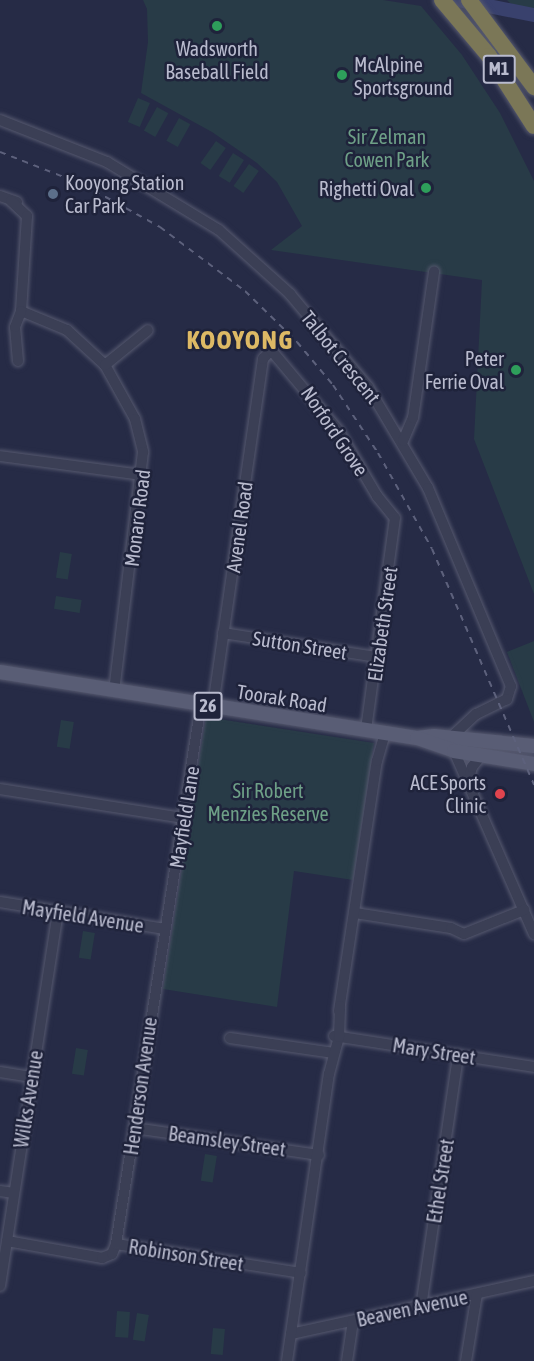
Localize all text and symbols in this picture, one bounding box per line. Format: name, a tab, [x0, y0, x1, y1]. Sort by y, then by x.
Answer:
marker: Wadsworth Baseball Field	[210, 19, 224, 33]
place label: Wadsworth Baseball Field	[165, 36, 269, 83]
place label: McAlpine Sportsground	[354, 52, 453, 99]
road number: M1	[482, 54, 516, 84]
marker: McAlpine Sportsground	[335, 68, 349, 82]
park label: Sir Zelman Cowen Park	[345, 124, 429, 171]
place label: Kooyong Station Car Park	[65, 170, 184, 217]
place label: Righetti Oval	[319, 176, 414, 200]
marker: Righetti Oval	[419, 181, 433, 195]
marker: Kooyong Station Car Park	[46, 187, 60, 201]
street label: Talbot Crescent	[296, 306, 386, 408]
district label: KOOYONG	[186, 325, 294, 357]
place label: Peter Ferrie Oval	[425, 346, 504, 393]
marker: Peter Ferrie Oval	[509, 363, 523, 377]
street label: Norford Grove	[296, 382, 374, 480]
street label: Monaro Road	[119, 468, 155, 568]
street label: Avenel Road	[221, 480, 257, 574]
street label: Elizabeth Street	[362, 565, 402, 683]
street label: Sutton Street	[251, 626, 349, 664]
street label: Toorak Road	[235, 679, 329, 717]
road number: 26	[193, 691, 223, 721]
street label: Mayfield Lane	[164, 764, 204, 870]
place label: ACE Sports Clinic	[410, 771, 486, 818]
park label: Sir Robert Menzies Reserve	[207, 778, 329, 825]
marker: ACE Sports Clinic	[491, 785, 509, 803]
street label: Mayfield Avenue	[20, 895, 146, 937]
street label: Henderson Avenue	[118, 1015, 162, 1157]
street label: Mary Street	[391, 1033, 477, 1069]
street label: Wilks Avenue	[8, 1049, 48, 1149]
street label: Beamsley Street	[167, 1121, 287, 1161]
street label: Ethel Street	[422, 1137, 458, 1225]
street label: Robinson Street	[127, 1234, 245, 1276]
street label: Beaven Avenue	[354, 1285, 470, 1331]

